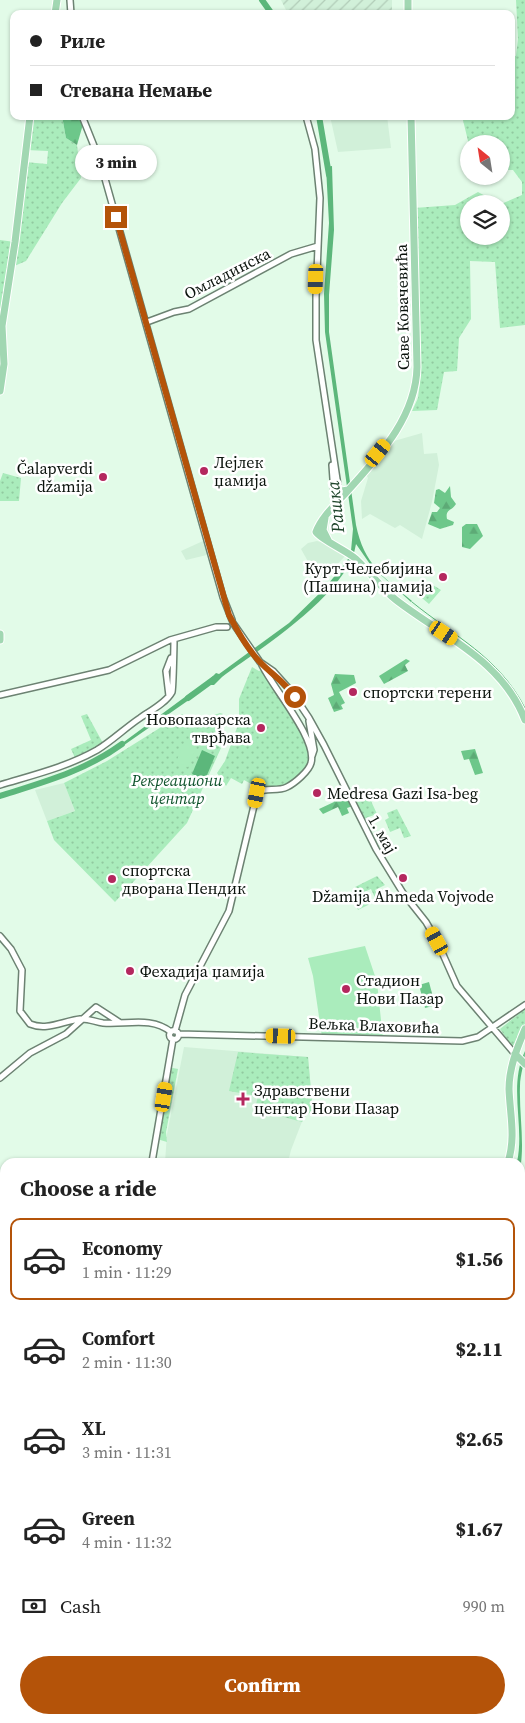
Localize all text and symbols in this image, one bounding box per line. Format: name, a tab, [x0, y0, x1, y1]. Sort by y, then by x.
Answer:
text: Риле	[60, 28, 105, 54]
text: Стевана Немање	[60, 77, 212, 103]
north arrow	[460, 135, 510, 185]
map controls	[460, 135, 510, 245]
callout: 3 min	[75, 144, 157, 180]
text: 3 min	[95, 151, 137, 173]
button: layers	[460, 195, 510, 245]
route end	[105, 206, 127, 228]
street label: Омладинска	[180, 241, 275, 304]
street label: Саве Ковачевића	[390, 243, 414, 370]
car	[307, 264, 324, 294]
car	[362, 437, 393, 469]
place label: Лејлек џамија	[214, 451, 268, 491]
place label: Čalapverdi džamija	[17, 457, 94, 497]
marker: Лејлек џамија	[198, 465, 210, 477]
marker: Čalapverdi džamija	[97, 471, 109, 483]
water label: Рашка	[320, 479, 350, 535]
place label: Курт-Челебијина (Пашина) џамија	[303, 557, 434, 597]
marker: Курт-Челебијина (Пашина) џамија	[437, 571, 449, 583]
car	[427, 618, 460, 648]
place label: спортски терени	[363, 681, 492, 703]
route start	[284, 686, 306, 708]
marker: спортски терени	[347, 686, 359, 698]
place label: Новопазарска тврђава	[146, 708, 252, 748]
marker: Новопазарска тврђава	[255, 722, 267, 734]
park label: Рекреациони центар	[131, 769, 223, 809]
car	[246, 777, 267, 809]
place label: Medresa Gazi Isa-beg	[327, 782, 478, 804]
marker: Medresa Gazi Isa-beg	[311, 787, 323, 799]
street label: 1. мај	[363, 811, 403, 857]
place label: спортска дворана Пендик	[122, 859, 246, 899]
marker: Džamija Ahmeda Vojvode	[397, 872, 409, 884]
marker: спортска дворана Пендик	[106, 873, 118, 885]
place label: Džamija Ahmeda Vojvode	[312, 885, 494, 907]
car	[423, 924, 450, 958]
place label: Фехадија џамија	[140, 960, 265, 982]
marker: Фехадија џамија	[124, 965, 136, 977]
place label: Стадион Нови Пазар	[356, 969, 444, 1009]
marker: Стадион Нови Пазар	[340, 983, 352, 995]
street label: Вељка Влаховића	[308, 1012, 441, 1038]
car	[265, 1028, 296, 1044]
place label: Здравствени центар Нови Пазар	[254, 1079, 399, 1119]
car	[154, 1081, 173, 1113]
marker: Здравствени центар Нови Пазар	[236, 1092, 250, 1106]
text: Choose a ride	[20, 1173, 157, 1203]
text: Economy	[82, 1235, 163, 1261]
icon: car	[22, 1237, 67, 1282]
text: $1.56	[455, 1246, 503, 1272]
text: 1 min · 11:29	[82, 1261, 172, 1283]
text: Comfort	[82, 1325, 155, 1351]
icon: car	[22, 1327, 67, 1372]
text: $2.11	[455, 1336, 503, 1362]
text: 2 min · 11:30	[82, 1351, 172, 1373]
text: XL	[82, 1415, 105, 1441]
icon: car	[22, 1417, 67, 1462]
text: $2.65	[455, 1426, 503, 1452]
text: 3 min · 11:31	[82, 1441, 172, 1463]
text: Green	[82, 1505, 135, 1531]
icon: car	[22, 1507, 67, 1552]
text: $1.67	[455, 1516, 503, 1542]
text: 4 min · 11:32	[82, 1531, 172, 1553]
icon: cash	[20, 1592, 48, 1620]
text: Cash	[60, 1593, 101, 1619]
text: 990 m	[463, 1595, 505, 1617]
button: Confirm	[20, 1656, 505, 1714]

